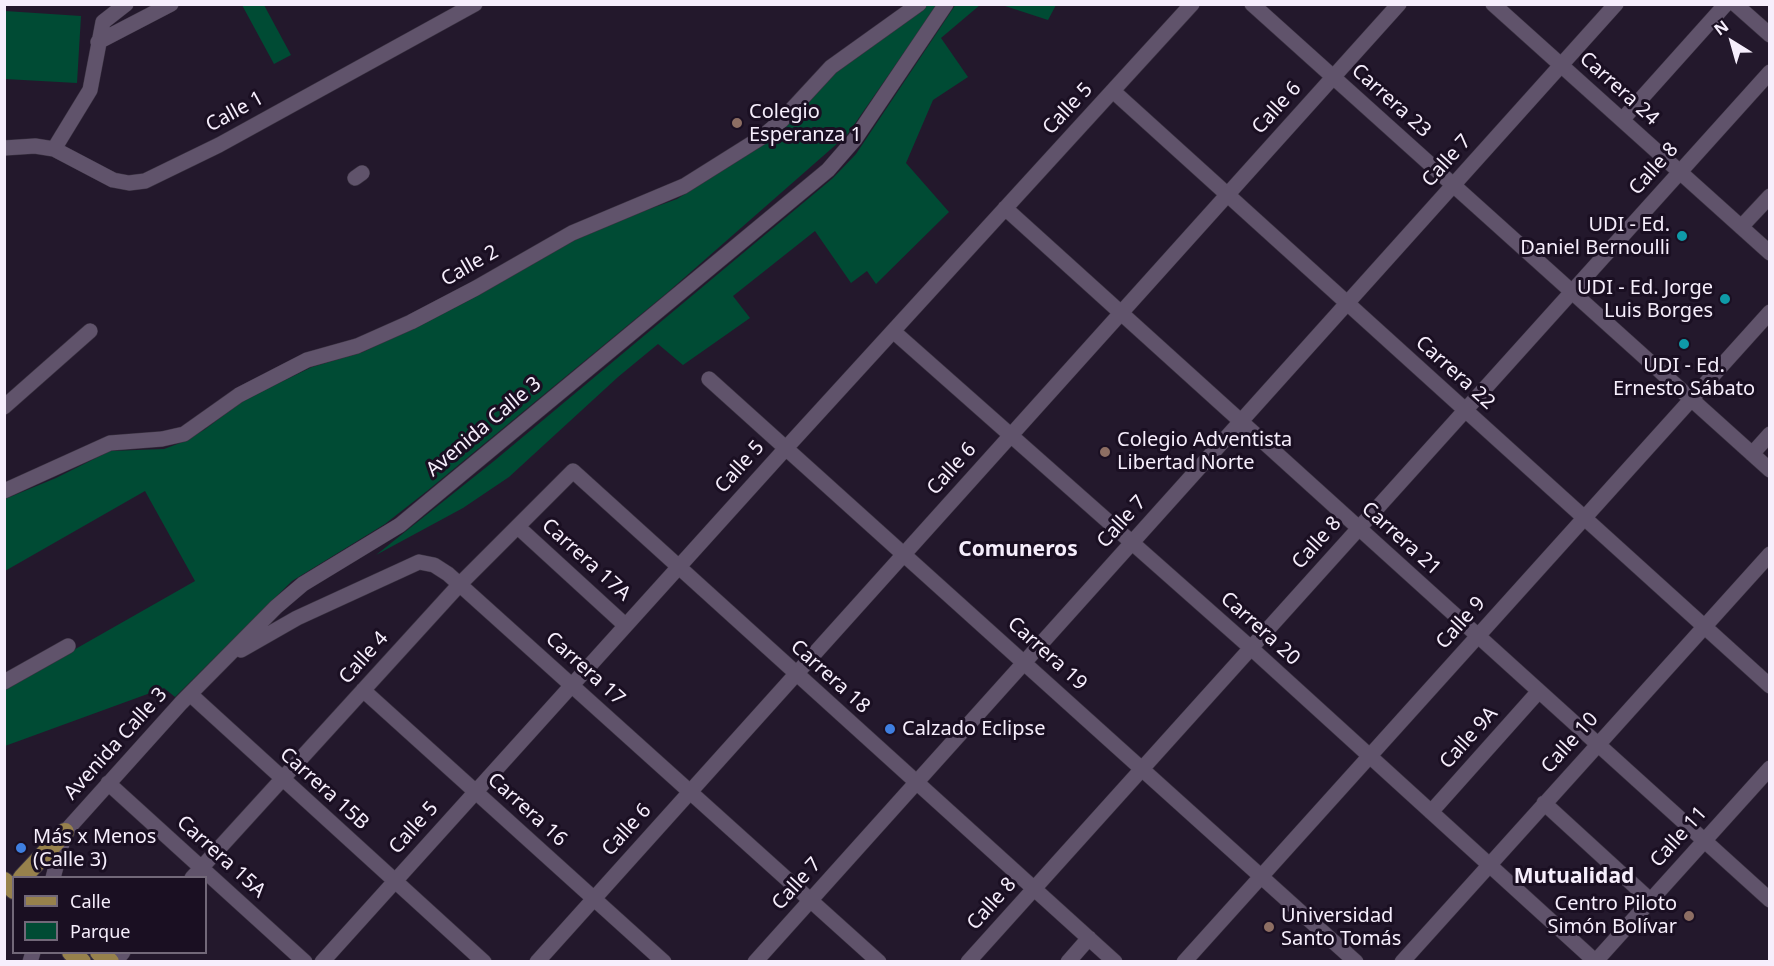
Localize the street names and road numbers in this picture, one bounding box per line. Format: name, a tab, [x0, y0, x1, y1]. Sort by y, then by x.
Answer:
street label: Carrera 24	[1574, 47, 1664, 131]
street label: Carrera 23	[1346, 59, 1436, 143]
street label: Calle 6	[1247, 77, 1307, 139]
street label: Calle 5	[1038, 78, 1098, 140]
street label: Calle 1	[202, 86, 268, 138]
street label: Calle 7	[1417, 130, 1477, 192]
street label: Calle 8	[1624, 138, 1684, 200]
street label: Calle 2	[437, 240, 503, 292]
street label: Carrera 22	[1410, 331, 1500, 415]
street label: Avenida Calle 3	[422, 372, 546, 482]
street label: Calle 5	[710, 436, 770, 498]
street label: Calle 6	[922, 438, 982, 500]
street label: Calle 7	[1092, 491, 1152, 553]
street label: Carrera 21	[1356, 497, 1446, 581]
street label: Calle 8	[1287, 512, 1347, 574]
street label: Carrera 17A	[537, 514, 635, 606]
street label: Carrera 20	[1215, 587, 1305, 671]
street label: Calle 9	[1431, 592, 1491, 654]
street label: Carrera 19	[1002, 612, 1092, 696]
street label: Calle 4	[334, 627, 394, 689]
street label: Carrera 17	[540, 627, 630, 711]
street label: Carrera 18	[785, 635, 875, 719]
street label: Avenida Calle 3	[59, 683, 173, 805]
street label: Calle 9A	[1435, 702, 1503, 774]
street label: Calle 10	[1536, 708, 1604, 778]
street label: Carrera 15B	[275, 743, 373, 835]
street label: Carrera 16	[482, 768, 572, 852]
street label: Calle 5	[384, 797, 444, 859]
street label: Calle 6	[597, 799, 657, 861]
street label: Calle 11	[1645, 802, 1713, 872]
street label: Carrera 15A	[172, 811, 270, 903]
street label: Calle 7	[767, 853, 827, 915]
street label: Calle 8	[962, 873, 1022, 935]

